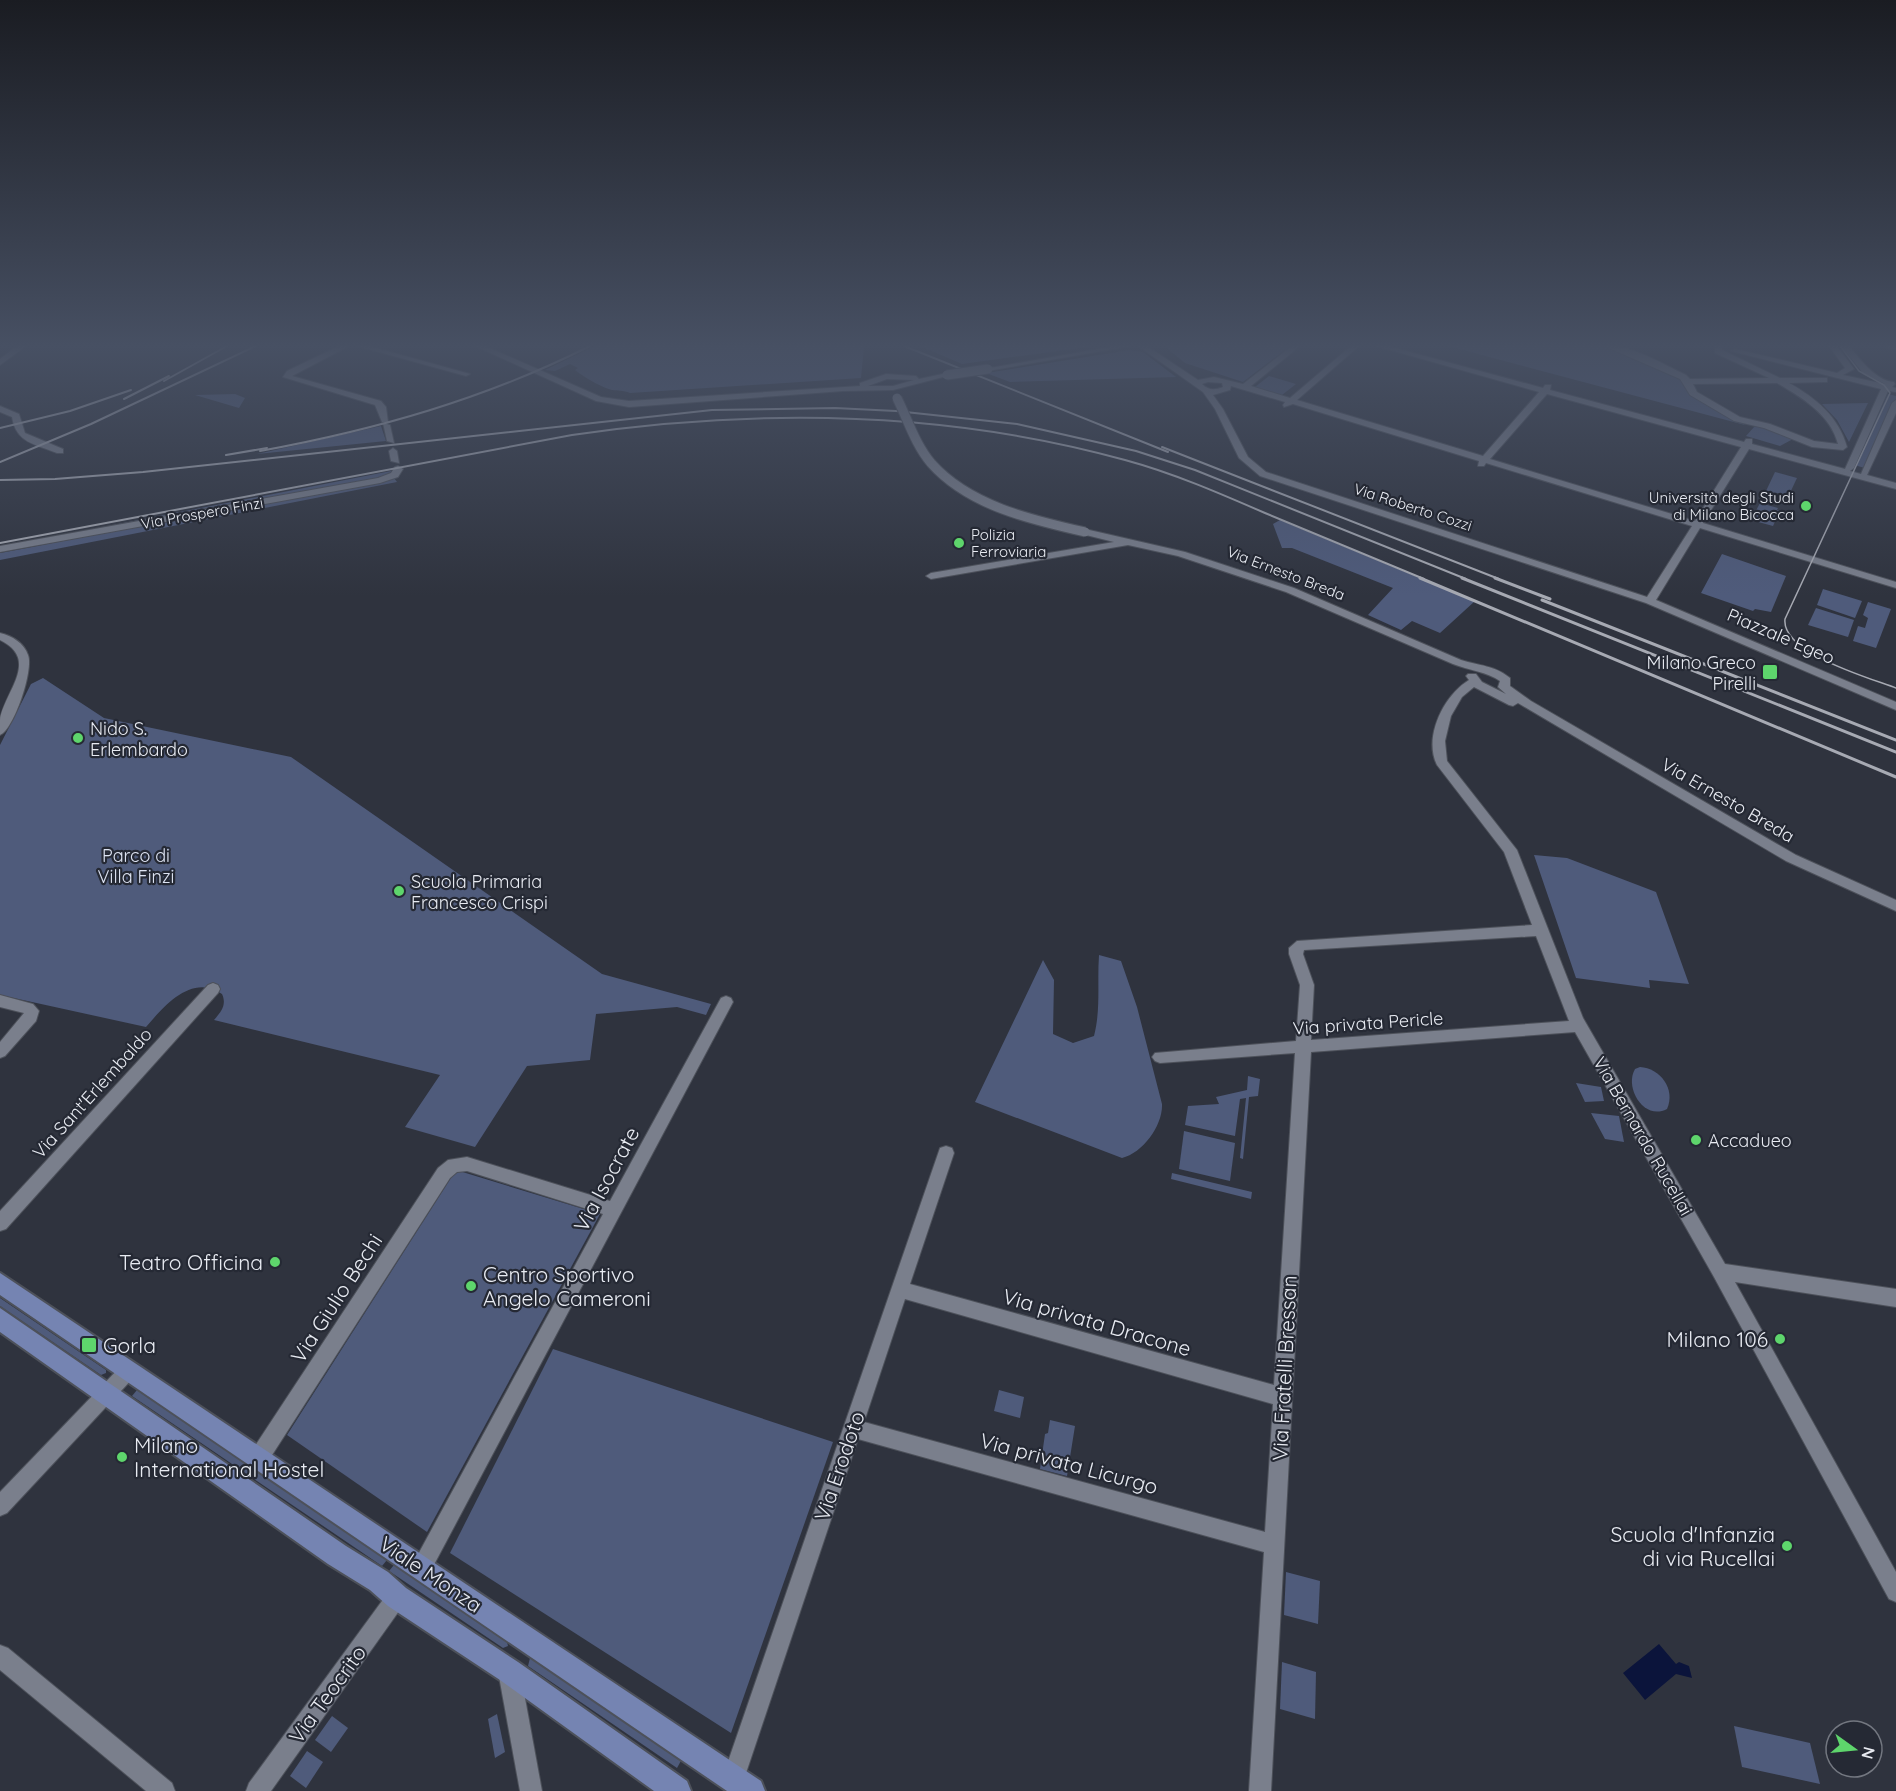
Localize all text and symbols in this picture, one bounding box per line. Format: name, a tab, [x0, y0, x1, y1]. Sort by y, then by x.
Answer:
street label: Via Roberto Cozzi	[1351, 479, 1475, 535]
place label: Università degli Studi di Milano Bicocca	[1649, 488, 1794, 524]
street label: Via Prospero Finzi	[139, 493, 265, 533]
marker: Università degli Studi di Milano Bicocca	[1799, 499, 1813, 513]
place label: Polizia Ferroviaria	[971, 525, 1046, 561]
marker: Polizia Ferroviaria	[952, 536, 966, 550]
street label: Via Ernesto Breda	[1224, 542, 1348, 604]
street label: Piazzale Egeo	[1724, 603, 1838, 669]
place label: Milano Greco Pirelli	[1647, 651, 1756, 695]
marker: Milano Greco Pirelli	[1761, 663, 1779, 681]
place label: Nido S. Erlembardo	[90, 717, 188, 761]
marker: Nido S. Erlembardo	[71, 731, 85, 745]
street label: Via Ernesto Breda	[1657, 753, 1799, 847]
park label: Parco di Villa Finzi	[98, 844, 174, 888]
place label: Scuola Primaria Francesco Crispi	[411, 870, 548, 914]
marker: Scuola Primaria Francesco Crispi	[392, 884, 406, 898]
street label: Via privata Pericle	[1292, 1006, 1444, 1040]
street label: Via Sant'Erlembaldo	[27, 1023, 157, 1163]
street label: Via Bernardo Rucellai	[1588, 1052, 1698, 1220]
street label: Via Isocrate	[568, 1122, 644, 1236]
place label: Accadueo	[1708, 1129, 1792, 1152]
marker: Accadueo	[1689, 1133, 1703, 1147]
street label: Via Giulio Bechi	[285, 1229, 387, 1367]
place label: Teatro Officina	[119, 1249, 263, 1275]
marker: Teatro Officina	[268, 1255, 282, 1269]
place label: Centro Sportivo Angelo Cameroni	[483, 1261, 651, 1311]
street label: Via Fratelli Bressan	[1266, 1275, 1302, 1461]
marker: Centro Sportivo Angelo Cameroni	[464, 1279, 478, 1293]
street label: Via privata Dracone	[1000, 1283, 1194, 1361]
place label: Milano 106	[1666, 1326, 1768, 1352]
place label: Gorla	[103, 1332, 156, 1358]
marker: Milano 106	[1773, 1332, 1787, 1346]
marker: Gorla	[80, 1336, 98, 1354]
street label: Via Erodoto	[808, 1408, 870, 1524]
street label: Via privata Licurgo	[977, 1427, 1161, 1499]
place label: Milano International Hostel	[134, 1432, 324, 1482]
marker: Milano International Hostel	[115, 1450, 129, 1464]
place label: Scuola d'Infanzia di via Rucellai	[1611, 1521, 1775, 1571]
street label: Viale Monza	[375, 1530, 487, 1618]
marker: Scuola d'Infanzia di via Rucellai	[1780, 1539, 1794, 1553]
street label: Via Teocrito	[283, 1640, 371, 1748]
north arrow	[1824, 1719, 1884, 1779]
text: N	[1857, 1745, 1880, 1761]

